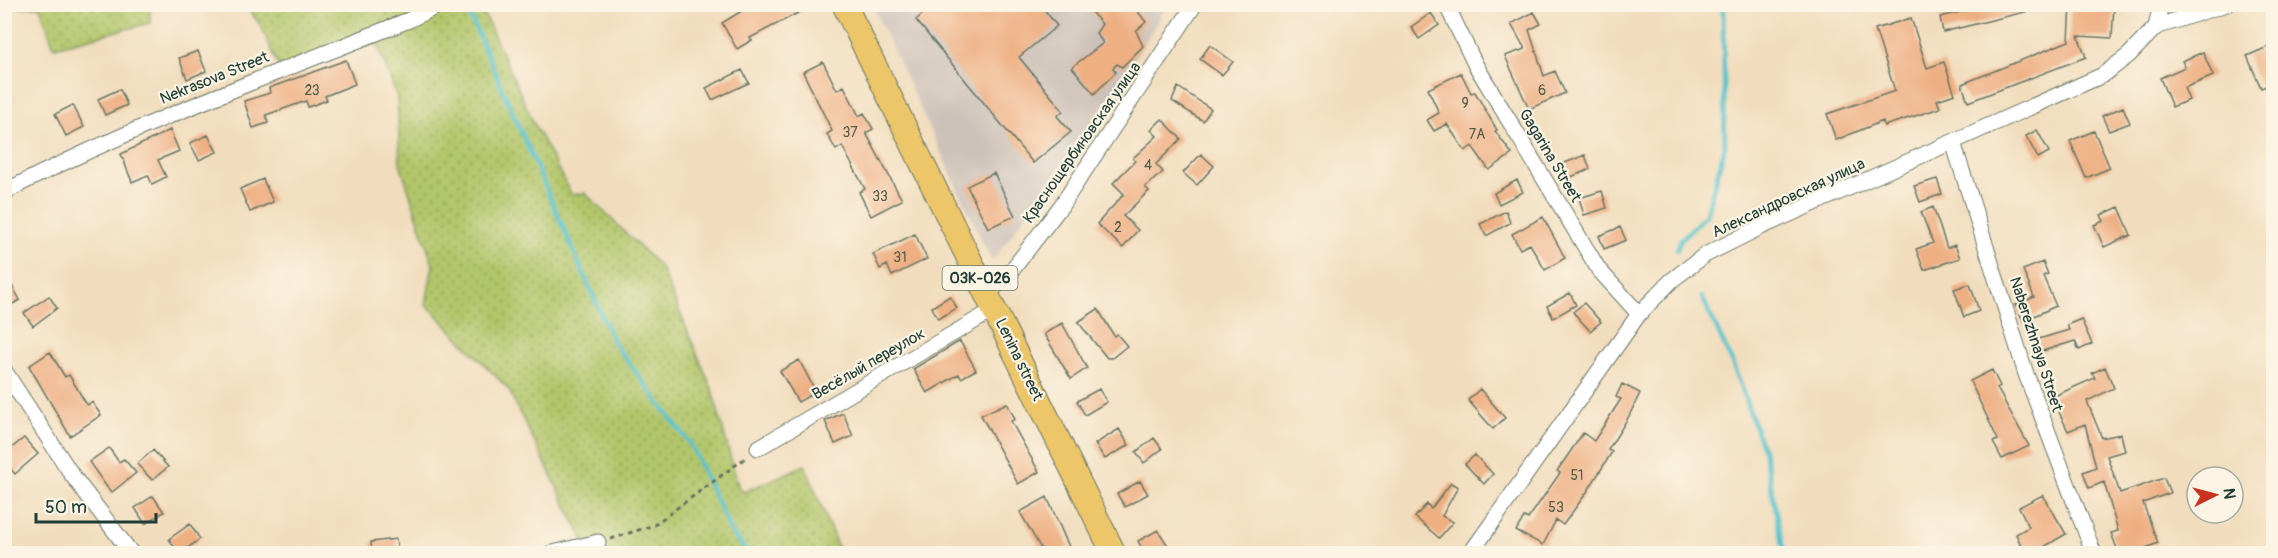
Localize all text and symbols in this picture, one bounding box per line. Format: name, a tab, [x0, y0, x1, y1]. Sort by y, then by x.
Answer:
street label: Nekrasova Street	[157, 47, 272, 109]
street label: Краснощербиновская улица	[1018, 58, 1145, 227]
house number: 23	[304, 82, 320, 99]
house number: 6	[1538, 82, 1546, 99]
house number: 9	[1461, 95, 1469, 112]
street label: Gagarina Street	[1514, 105, 1586, 206]
house number: 37	[842, 124, 858, 141]
house number: 7А	[1469, 126, 1485, 143]
street label: Александровская улица	[1709, 154, 1868, 242]
house number: 4	[1144, 157, 1152, 174]
house number: 33	[872, 188, 888, 205]
house number: 2	[1114, 219, 1122, 236]
house number: 31	[893, 249, 907, 266]
road number: 03К-026	[942, 266, 1018, 290]
street label: Naberezhnaya Street	[2005, 274, 2067, 415]
street label: Lenina street	[990, 315, 1048, 405]
street label: Весёлый переулок	[808, 323, 929, 404]
north arrow	[2185, 465, 2245, 525]
house number: 51	[1570, 467, 1584, 484]
scale bar	[36, 486, 156, 524]
text: N	[2218, 487, 2239, 500]
text: 50 m	[45, 496, 87, 519]
house number: 53	[1548, 499, 1564, 516]

